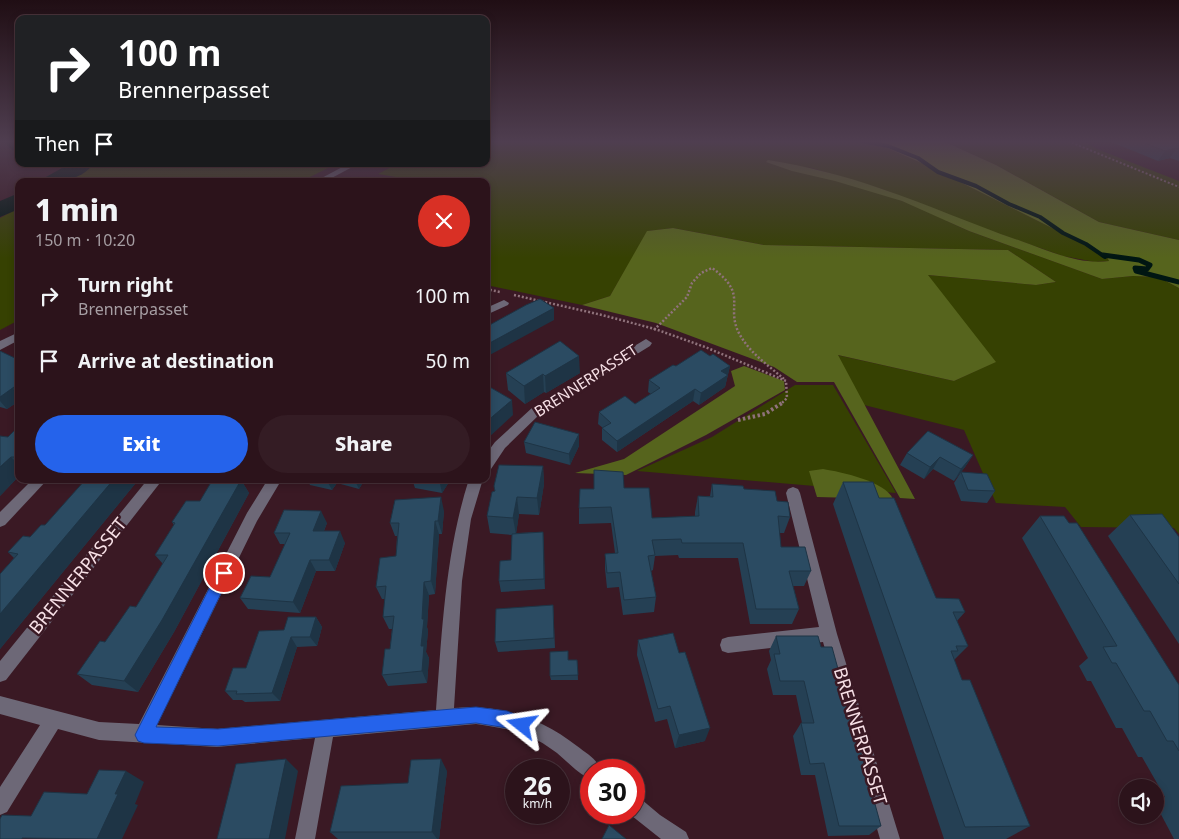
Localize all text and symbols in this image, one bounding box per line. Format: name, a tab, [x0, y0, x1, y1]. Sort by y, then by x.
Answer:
text: 100 m	[118, 29, 221, 76]
icon: right	[35, 35, 100, 100]
text: Brennerpasset	[118, 74, 269, 104]
icon: arrive	[90, 130, 118, 158]
text: Then	[35, 131, 80, 157]
text: 1 min	[35, 189, 119, 230]
button: close	[418, 195, 470, 247]
text: 150 m · 10:20	[35, 229, 135, 251]
text: Turn right	[78, 272, 173, 298]
icon: right	[35, 282, 63, 310]
text: 100 m	[415, 283, 470, 309]
text: Brennerpasset	[78, 298, 188, 320]
street label: BRENNERPASSET	[530, 339, 641, 421]
icon: arrive	[35, 347, 63, 375]
text: Arrive at destination	[78, 348, 274, 374]
text: 50 m	[426, 348, 470, 374]
button: Exit	[35, 415, 248, 473]
button: Share	[258, 415, 470, 473]
street label: BRENNERPASSET	[23, 512, 131, 638]
pin	[203, 552, 245, 594]
icon: arrive	[210, 559, 238, 587]
street label: BRENNERPASSET	[829, 664, 893, 807]
position arrow	[495, 698, 547, 750]
speed limit sign: 30	[580, 759, 645, 824]
text: 26	[523, 768, 552, 802]
map controls	[1119, 779, 1164, 824]
button: sound	[1119, 779, 1164, 824]
text: km/h	[523, 795, 552, 812]

